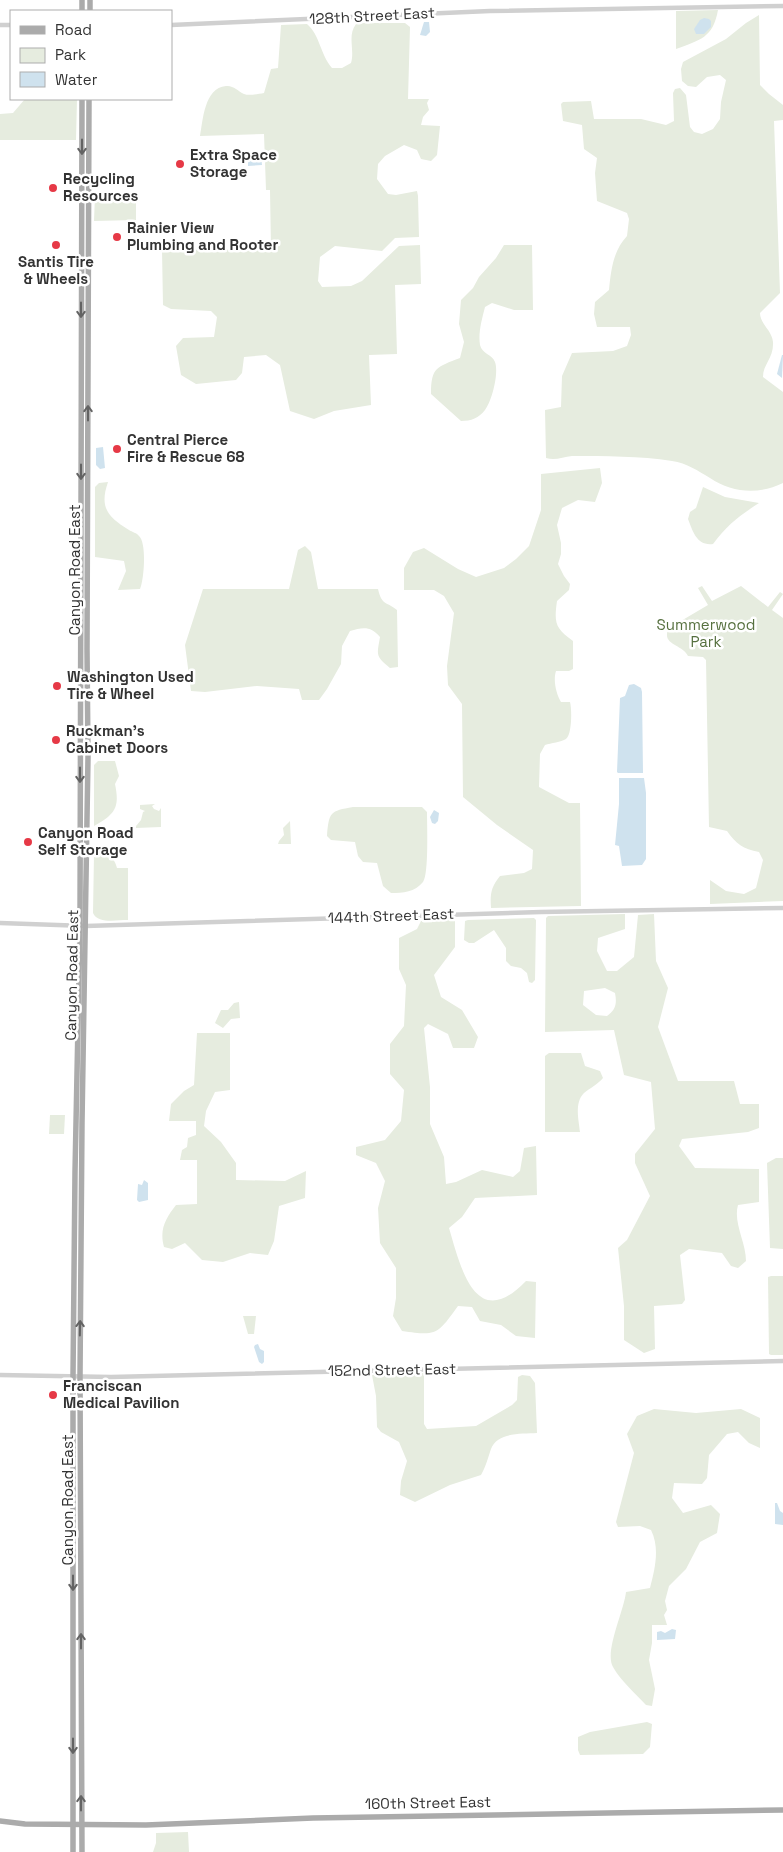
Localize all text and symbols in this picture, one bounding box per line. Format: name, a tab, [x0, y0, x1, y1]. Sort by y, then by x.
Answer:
street label: 128th Street East	[309, 3, 435, 28]
legend	[10, 10, 172, 100]
text: Road	[55, 20, 92, 39]
text: Park	[55, 45, 86, 64]
text: Water	[55, 70, 98, 89]
one-way arrow	[77, 139, 87, 155]
place label: Extra Space Storage	[190, 145, 277, 181]
marker: Extra Space Storage	[174, 158, 186, 170]
place label: Recycling Resources	[63, 169, 139, 205]
marker: Recycling Resources	[47, 182, 59, 194]
place label: Rainier View Plumbing and Rooter	[127, 218, 278, 254]
marker: Rainier View Plumbing and Rooter	[111, 231, 123, 243]
marker: Santis Tire & Wheels	[50, 239, 62, 251]
place label: Santis Tire & Wheels	[18, 252, 94, 288]
one-way arrow	[76, 302, 86, 318]
one-way arrow	[83, 406, 93, 422]
place label: Central Pierce Fire & Rescue 68	[127, 430, 245, 466]
marker: Central Pierce Fire & Rescue 68	[111, 443, 123, 455]
one-way arrow	[76, 464, 86, 480]
street label: Canyon Road East	[65, 504, 84, 636]
park label: Summerwood Park	[657, 615, 755, 651]
place label: Washington Used Tire & Wheel	[67, 667, 194, 703]
marker: Washington Used Tire & Wheel	[51, 680, 63, 692]
place label: Ruckman's Cabinet Doors	[66, 721, 168, 757]
marker: Ruckman's Cabinet Doors	[50, 734, 62, 746]
one-way arrow	[75, 766, 85, 783]
place label: Canyon Road Self Storage	[38, 823, 134, 859]
marker: Canyon Road Self Storage	[22, 836, 34, 848]
street label: 144th Street East	[328, 904, 455, 927]
street label: Canyon Road East	[61, 909, 82, 1041]
one-way arrow	[75, 1321, 85, 1337]
street label: 152nd Street East	[328, 1359, 456, 1380]
place label: Franciscan Medical Pavilion	[63, 1376, 179, 1412]
marker: Franciscan Medical Pavilion	[47, 1389, 59, 1401]
street label: Canyon Road East	[58, 1434, 77, 1566]
one-way arrow	[68, 1575, 78, 1591]
one-way arrow	[76, 1633, 86, 1650]
one-way arrow	[68, 1738, 78, 1754]
street label: 160th Street East	[365, 1792, 491, 1813]
one-way arrow	[76, 1796, 86, 1812]

